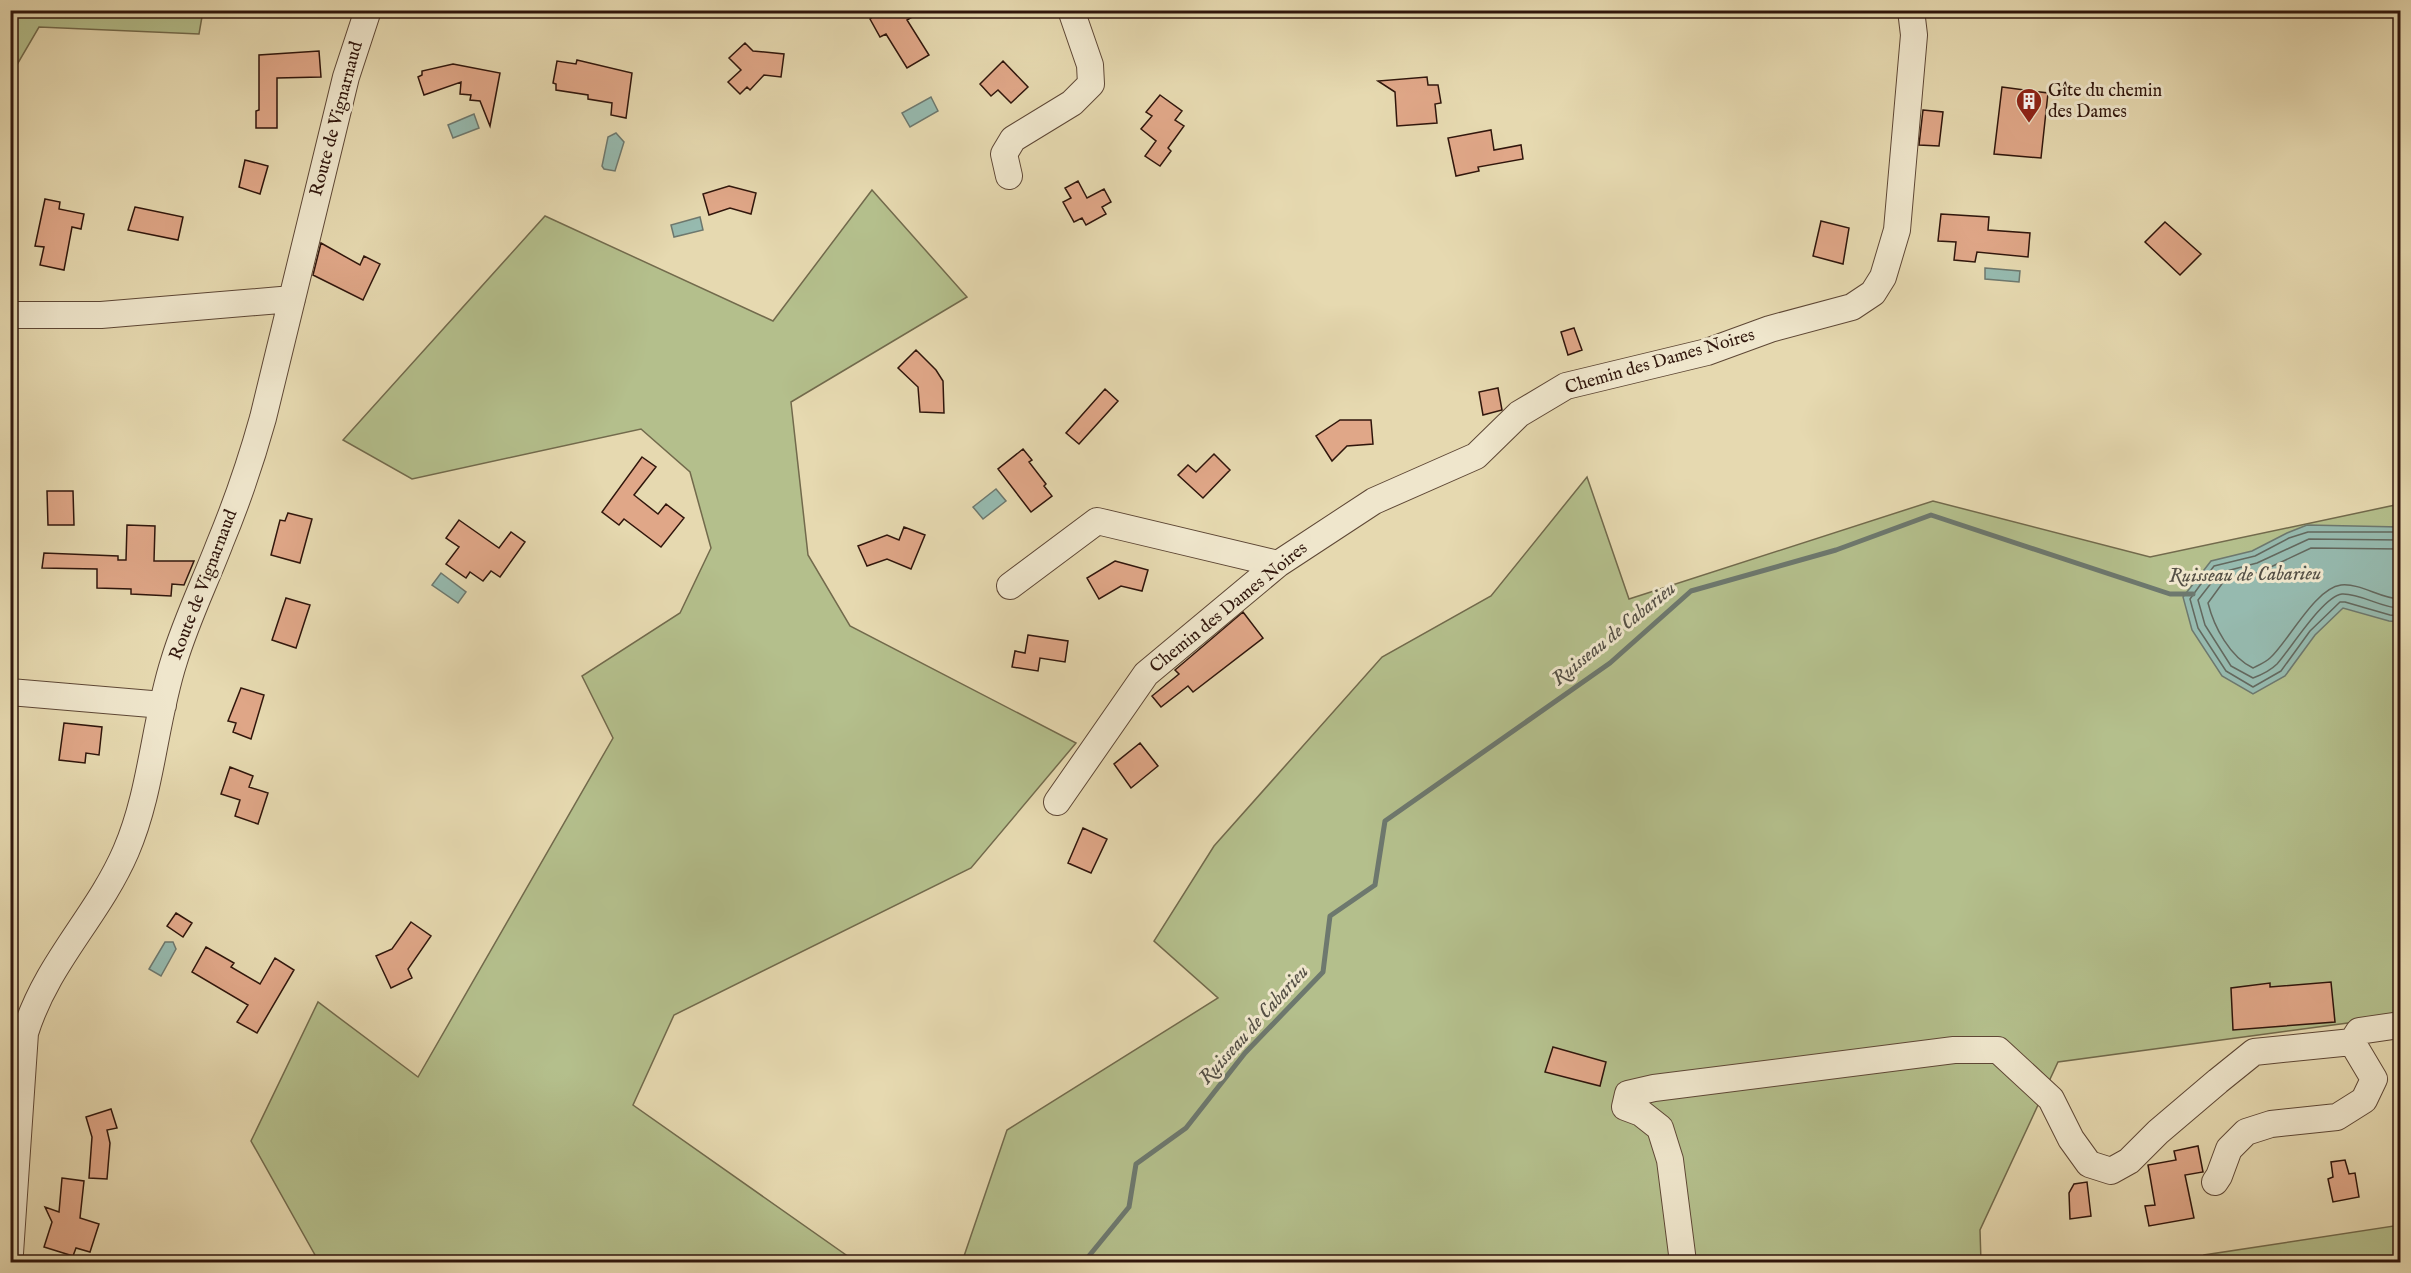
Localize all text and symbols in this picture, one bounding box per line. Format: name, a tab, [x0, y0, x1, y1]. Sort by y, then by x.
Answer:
street label: Route de Vignarnaud	[305, 39, 369, 199]
place label: Gîte du chemin des Dames	[2048, 80, 2163, 124]
building icon: Gîte du chemin des Dames	[2014, 86, 2044, 124]
street label: Chemin des Dames Noires	[1562, 324, 1758, 400]
street label: Route de Vignarnaud	[165, 506, 243, 664]
street label: Chemin des Dames Noires	[1145, 537, 1313, 679]
water label: Ruisseau de Cabarieu	[2169, 561, 2321, 589]
water label: Ruisseau de Cabarieu	[1547, 576, 1681, 692]
water label: Ruisseau de Cabarieu	[1194, 960, 1314, 1090]

